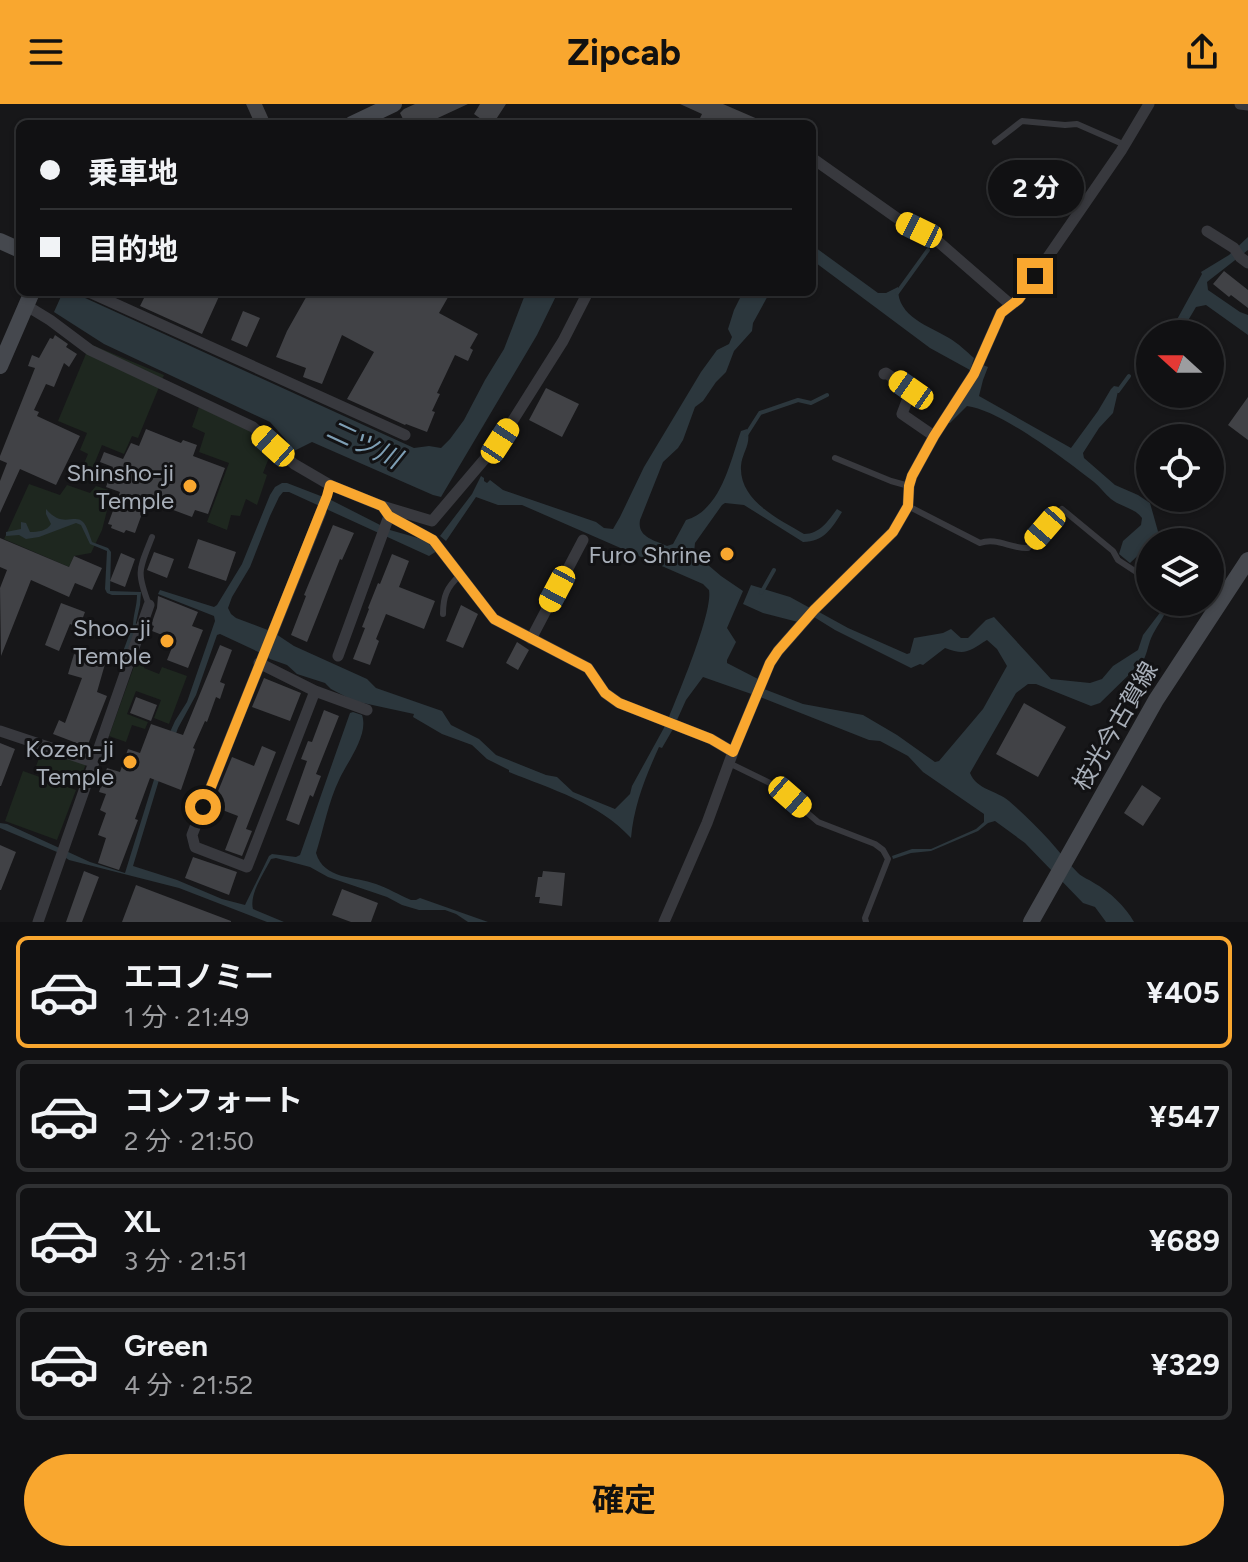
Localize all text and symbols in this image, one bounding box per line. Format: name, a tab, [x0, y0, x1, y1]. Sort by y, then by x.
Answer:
icon: menu	[24, 30, 68, 74]
icon: share	[1180, 30, 1224, 74]
text: Zipcab	[567, 31, 681, 74]
text: 乗車地	[88, 154, 178, 191]
callout: 2 分	[987, 160, 1083, 216]
text: 2 分	[1012, 172, 1060, 204]
car	[892, 209, 946, 251]
text: 目的地	[88, 231, 178, 268]
route end	[1017, 258, 1053, 294]
north arrow	[1136, 320, 1224, 408]
map controls	[1136, 320, 1224, 616]
car	[884, 366, 938, 414]
water label: 二ツ川	[322, 413, 409, 476]
car	[477, 414, 523, 468]
car	[247, 421, 299, 471]
button: locate	[1136, 424, 1224, 512]
place label: Shinsho-ji Temple	[66, 458, 174, 515]
marker: Shinsho-ji Temple	[181, 477, 199, 495]
car	[1020, 502, 1070, 554]
button: layers	[1136, 528, 1224, 616]
place label: Furo Shrine	[589, 540, 711, 569]
marker: Furo Shrine	[718, 545, 736, 563]
car	[535, 562, 579, 616]
place label: Shoo-ji Temple	[73, 613, 151, 670]
marker: Shoo-ji Temple	[158, 632, 176, 650]
street label: 枝光今古賀線	[1066, 656, 1164, 796]
place label: Kozen-ji Temple	[25, 734, 114, 791]
marker: Kozen-ji Temple	[121, 753, 139, 771]
car	[764, 772, 816, 822]
route start	[185, 789, 221, 825]
icon: car	[28, 956, 100, 1028]
text: エコノミー	[124, 958, 274, 995]
text: ¥405	[1146, 974, 1220, 1011]
text: 1 分 · 21:49	[124, 1001, 249, 1033]
icon: car	[28, 1080, 100, 1152]
text: コンフォート	[124, 1082, 303, 1119]
text: ¥547	[1149, 1098, 1220, 1135]
text: 2 分 · 21:50	[124, 1125, 254, 1157]
text: XL	[124, 1203, 160, 1240]
icon: car	[28, 1204, 100, 1276]
text: ¥689	[1149, 1222, 1220, 1259]
text: 3 分 · 21:51	[124, 1245, 248, 1277]
text: Green	[124, 1327, 208, 1364]
icon: car	[28, 1328, 100, 1400]
text: ¥329	[1151, 1346, 1220, 1383]
text: 4 分 · 21:52	[124, 1369, 253, 1401]
button: 確定	[24, 1454, 1224, 1546]

